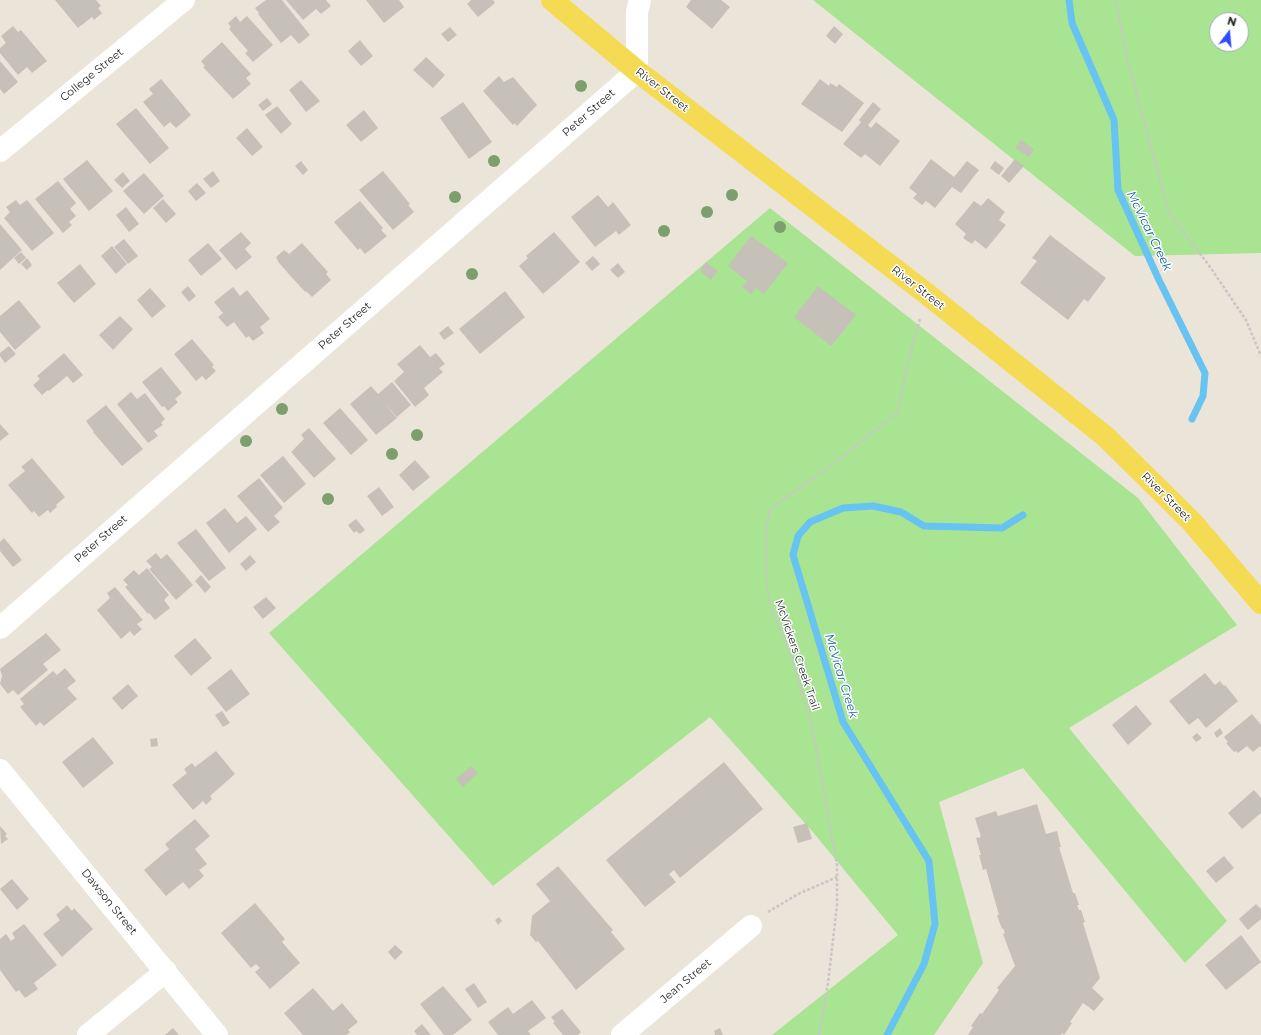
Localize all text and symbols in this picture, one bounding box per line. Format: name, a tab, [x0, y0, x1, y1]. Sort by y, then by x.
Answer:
north arrow	[1209, 12, 1249, 52]
text: N	[1226, 13, 1238, 29]
street label: College Street	[58, 46, 126, 104]
street label: River Street	[633, 65, 691, 115]
street label: Peter Street	[560, 86, 618, 140]
water label: McVicar Creek	[1123, 189, 1175, 273]
street label: River Street	[889, 263, 947, 313]
street label: Peter Street	[316, 299, 374, 353]
street label: River Street	[1139, 470, 1193, 524]
street label: Peter Street	[72, 512, 130, 566]
street label: McVickers Creek Trail	[772, 598, 822, 712]
water label: McVicar Creek	[821, 632, 861, 720]
street label: Dawson Street	[78, 866, 140, 938]
street label: Jean Street	[658, 956, 714, 1006]

